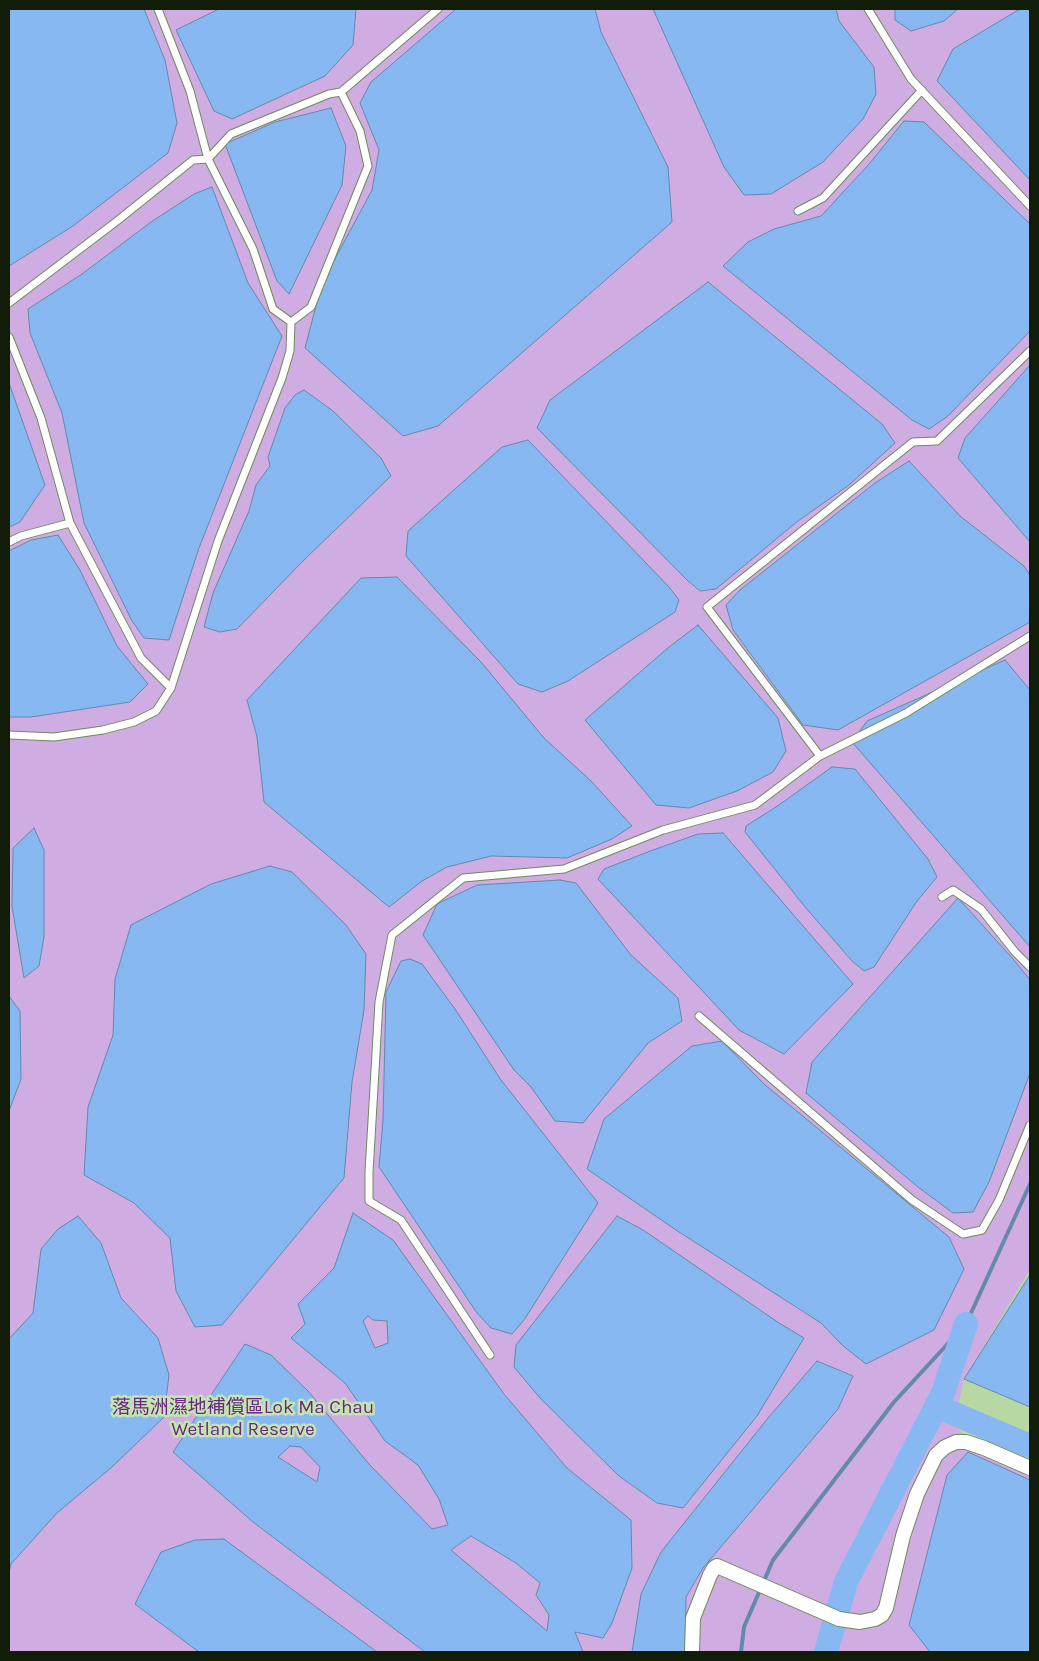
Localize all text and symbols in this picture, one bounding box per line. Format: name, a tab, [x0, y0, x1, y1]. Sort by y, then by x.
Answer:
park label: 落馬洲濕地補償區Lok Ma Chau Wetland Reserve	[112, 1397, 374, 1441]

